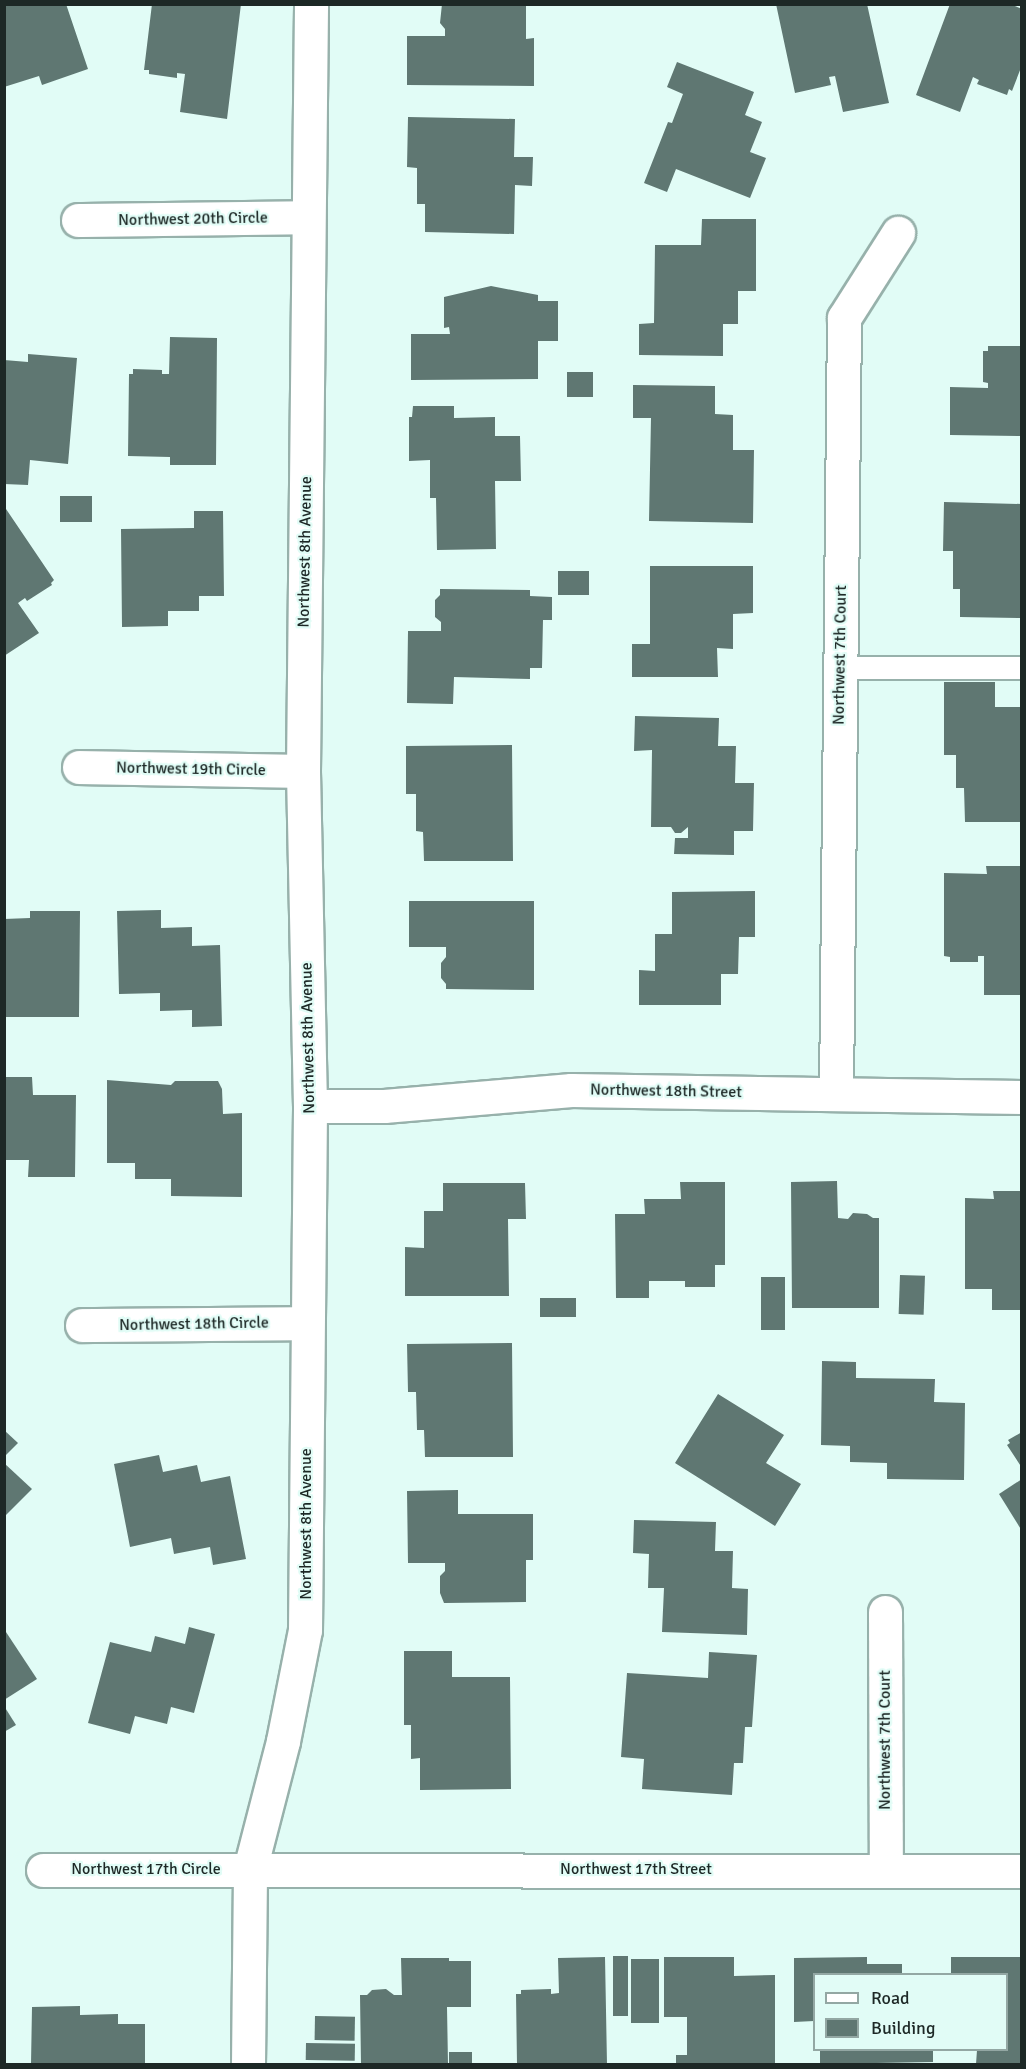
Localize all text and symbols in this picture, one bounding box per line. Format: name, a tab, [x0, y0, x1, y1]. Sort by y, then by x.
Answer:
street label: Northwest 20th Circle	[118, 208, 268, 230]
street label: Northwest 8th Avenue	[294, 476, 316, 628]
street label: Northwest 7th Court	[829, 585, 851, 725]
street label: Northwest 19th Circle	[116, 758, 266, 780]
street label: Northwest 8th Avenue	[297, 962, 319, 1114]
street label: Northwest 18th Street	[590, 1080, 742, 1102]
street label: Northwest 18th Circle	[119, 1313, 269, 1335]
street label: Northwest 8th Avenue	[296, 1448, 316, 1600]
street label: Northwest 7th Court	[875, 1670, 895, 1810]
street label: Northwest 17th Circle	[71, 1859, 221, 1879]
street label: Northwest 17th Street	[560, 1859, 712, 1879]
legend	[813, 1973, 1008, 2051]
text: Road	[871, 1987, 910, 2009]
text: Building	[871, 2017, 935, 2039]

